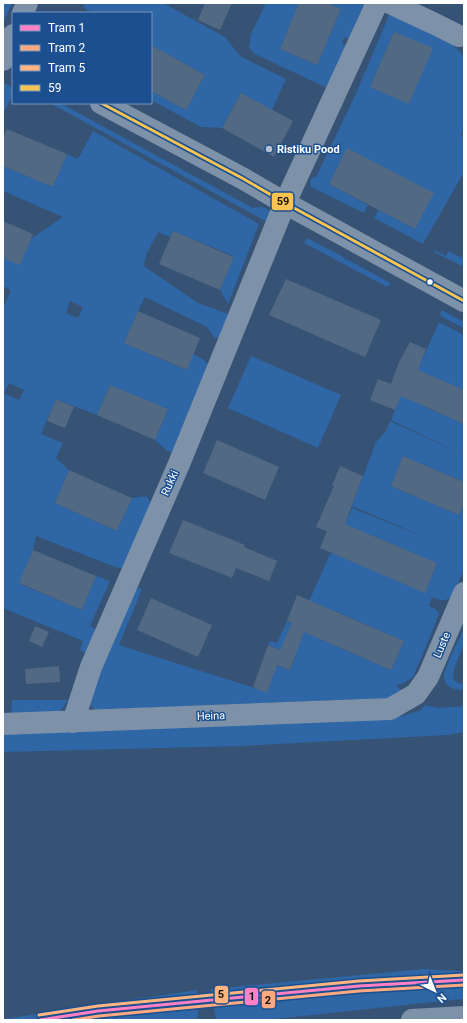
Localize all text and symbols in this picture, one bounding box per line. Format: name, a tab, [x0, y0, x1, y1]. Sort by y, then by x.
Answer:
legend	[12, 12, 152, 104]
text: Tram 1	[48, 21, 85, 35]
text: Tram 2	[48, 41, 86, 55]
text: Tram 5	[48, 61, 86, 75]
text: 59	[48, 81, 62, 95]
place label: Ristiku Pood	[277, 143, 340, 156]
marker: Ristiku Pood	[264, 144, 274, 154]
line badge: 59	[271, 192, 294, 211]
text: 59	[277, 195, 289, 208]
unlabelled marker	[425, 277, 435, 287]
street label: Rukki	[159, 468, 181, 498]
street label: Luste	[431, 630, 453, 660]
street label: Heina	[197, 709, 225, 723]
north arrow	[415, 971, 455, 1011]
line badge: 5	[214, 985, 229, 1004]
line badge: 1	[244, 987, 259, 1006]
text: 5	[218, 988, 224, 1001]
text: 1	[249, 990, 255, 1003]
line badge: 2	[261, 990, 276, 1009]
text: N	[434, 991, 449, 1006]
text: 2	[265, 994, 271, 1007]

